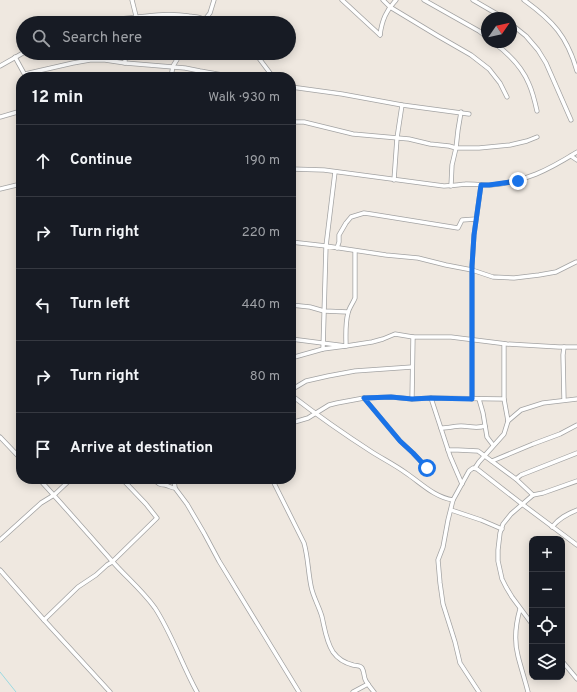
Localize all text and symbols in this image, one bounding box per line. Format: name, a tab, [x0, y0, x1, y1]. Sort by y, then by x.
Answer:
north arrow	[481, 12, 517, 48]
search box	[16, 16, 296, 60]
icon: search	[30, 27, 52, 49]
text: Search here	[62, 29, 142, 48]
text: 12 min	[32, 87, 83, 109]
text: Walk · 930 m	[208, 90, 280, 106]
icon: ahead	[32, 150, 54, 172]
text: Continue	[70, 151, 132, 170]
text: 190 m	[245, 153, 280, 169]
route end	[509, 172, 527, 190]
icon: right	[32, 222, 54, 244]
text: Turn right	[70, 223, 139, 242]
text: 220 m	[242, 225, 280, 241]
icon: left	[32, 294, 54, 316]
text: Turn left	[70, 295, 130, 314]
text: 440 m	[241, 297, 280, 313]
icon: right	[32, 366, 54, 388]
text: Turn right	[70, 367, 139, 386]
text: 80 m	[250, 369, 280, 385]
icon: arrive	[32, 438, 54, 460]
text: Arrive at destination	[70, 439, 213, 458]
route start	[418, 459, 436, 477]
map controls	[529, 536, 565, 680]
button: +	[529, 536, 565, 572]
button: −	[529, 572, 565, 608]
button: locate	[529, 608, 565, 644]
button: layers	[529, 644, 565, 680]

